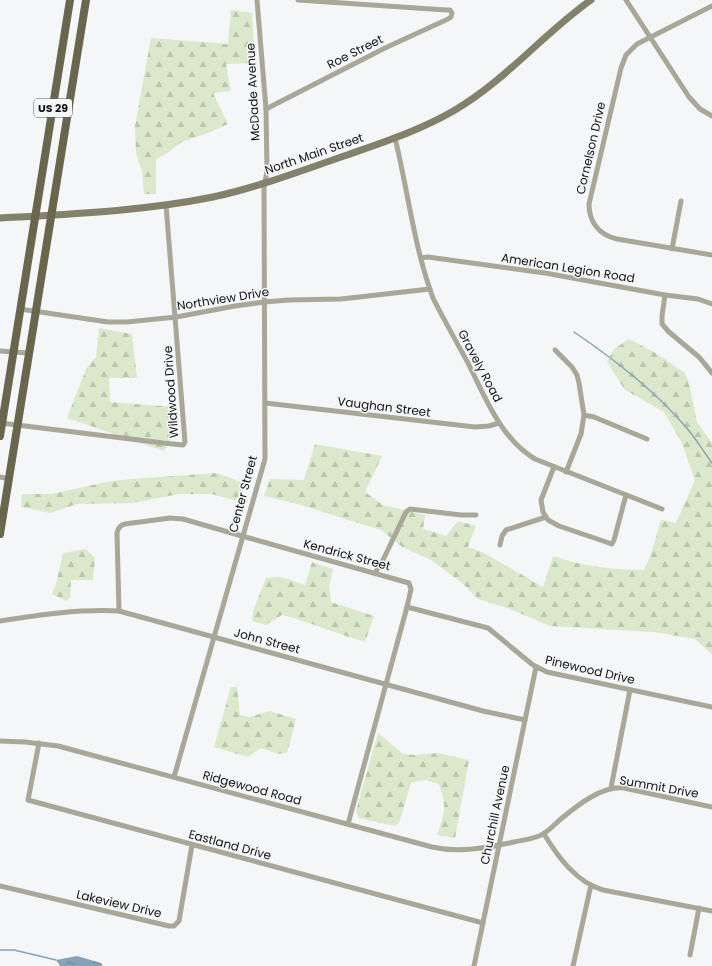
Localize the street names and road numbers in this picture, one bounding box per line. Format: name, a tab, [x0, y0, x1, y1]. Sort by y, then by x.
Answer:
street label: Roe Street	[324, 30, 386, 73]
street label: McDade Avenue	[241, 43, 264, 141]
road number: US 29	[34, 99, 72, 117]
street label: Cornelson Drive	[572, 100, 609, 196]
street label: North Main Street	[262, 129, 365, 178]
street label: American Legion Road	[500, 249, 636, 286]
street label: Northview Drive	[176, 283, 270, 314]
street label: Gravely Road	[454, 326, 507, 405]
street label: Wildwood Drive	[159, 345, 182, 439]
street label: Vaughan Street	[336, 392, 432, 421]
street label: Center Street	[224, 454, 261, 534]
street label: Kendrick Street	[302, 535, 393, 574]
street label: John Street	[232, 624, 302, 657]
street label: Pinewood Drive	[544, 651, 637, 688]
street label: Churchill Avenue	[476, 764, 513, 866]
street label: Ridgewood Road	[201, 766, 303, 809]
street label: Summit Drive	[618, 771, 700, 802]
street label: Eastland Drive	[187, 825, 273, 864]
street label: Lakeview Drive	[75, 885, 163, 922]

